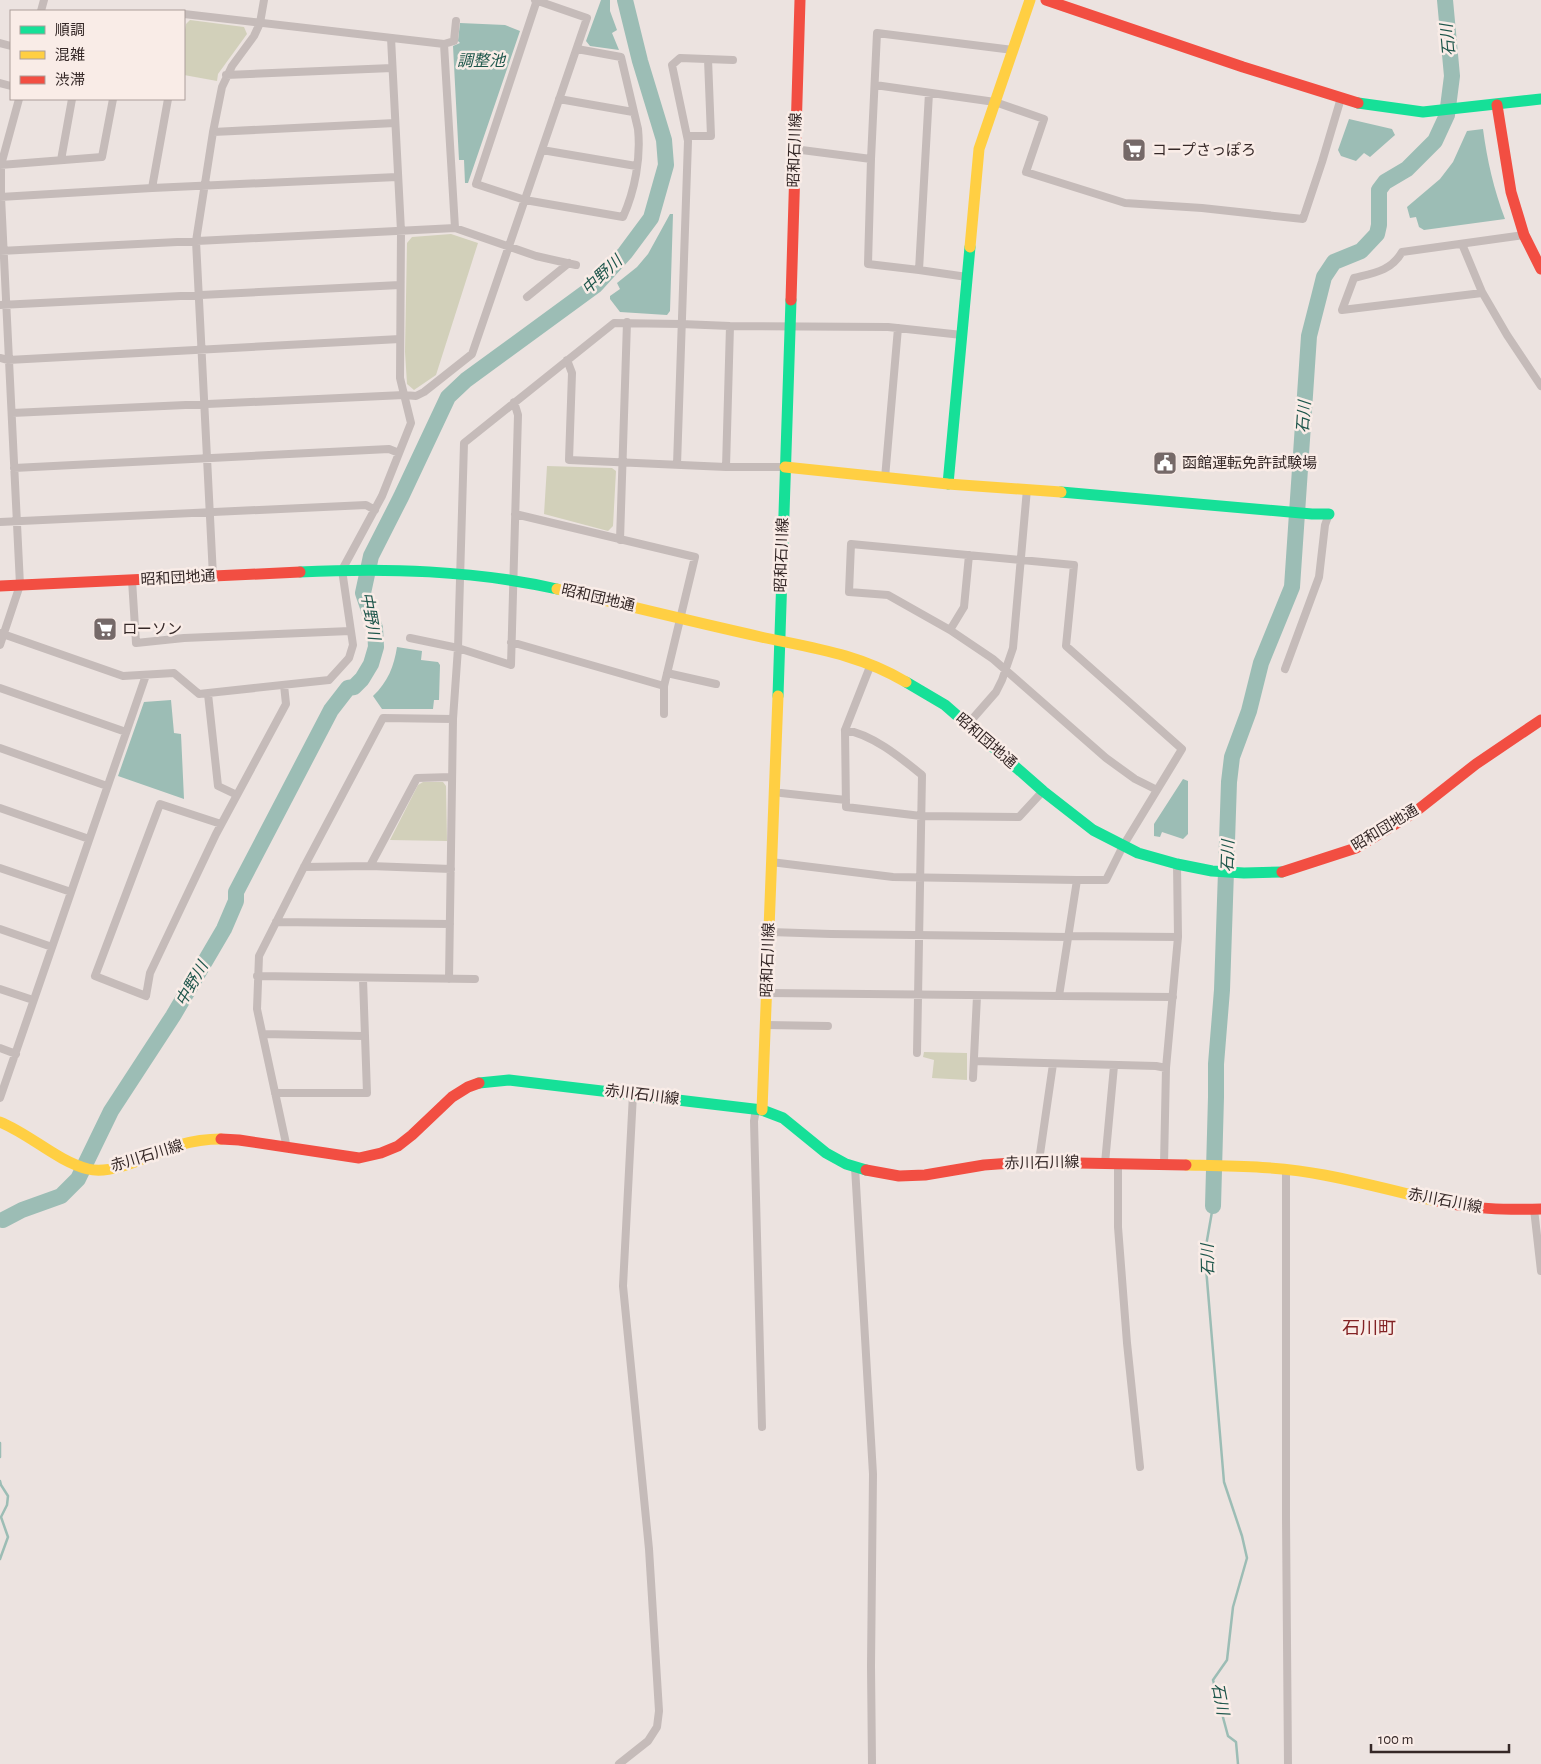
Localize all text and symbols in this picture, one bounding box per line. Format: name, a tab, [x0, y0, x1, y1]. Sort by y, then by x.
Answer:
legend	[10, 10, 185, 100]
water label: 石川	[1438, 21, 1457, 57]
text: 順調	[55, 23, 85, 38]
text: 混雑	[55, 47, 85, 63]
water label: 調整池	[457, 52, 507, 69]
text: 渋滞	[55, 72, 85, 88]
street label: 昭和石川線	[785, 112, 804, 188]
supermarket icon: コープさっぽろ	[1121, 137, 1147, 163]
place label: コープさっぽろ	[1152, 142, 1256, 158]
water label: 中野川	[578, 251, 626, 297]
water label: 石川	[1295, 398, 1313, 434]
public building icon: 函館運転免許試験場	[1152, 450, 1178, 476]
place label: 函館運転免許試験場	[1182, 455, 1317, 471]
street label: 昭和石川線	[772, 517, 791, 593]
street label: 昭和団地通	[140, 568, 216, 587]
street label: 昭和団地通	[560, 581, 636, 614]
water label: 中野川	[358, 591, 383, 643]
supermarket icon: ローソン	[92, 616, 118, 642]
place label: ローソン	[122, 622, 182, 637]
street label: 昭和団地通	[953, 710, 1020, 771]
street label: 昭和団地通	[1348, 801, 1421, 854]
water label: 石川	[1219, 838, 1237, 872]
street label: 昭和石川線	[758, 922, 777, 998]
water label: 中野川	[172, 957, 212, 1009]
street label: 赤川石川線	[604, 1082, 680, 1107]
street label: 赤川石川線	[109, 1137, 185, 1174]
street label: 赤川石川線	[1004, 1154, 1080, 1171]
street label: 赤川石川線	[1407, 1185, 1483, 1216]
water label: 石川	[1200, 1242, 1216, 1276]
district label: 石川町	[1342, 1319, 1396, 1338]
water label: 石川	[1209, 1682, 1231, 1718]
scale bar	[1371, 1722, 1508, 1754]
text: 100 m	[1378, 1732, 1413, 1747]

